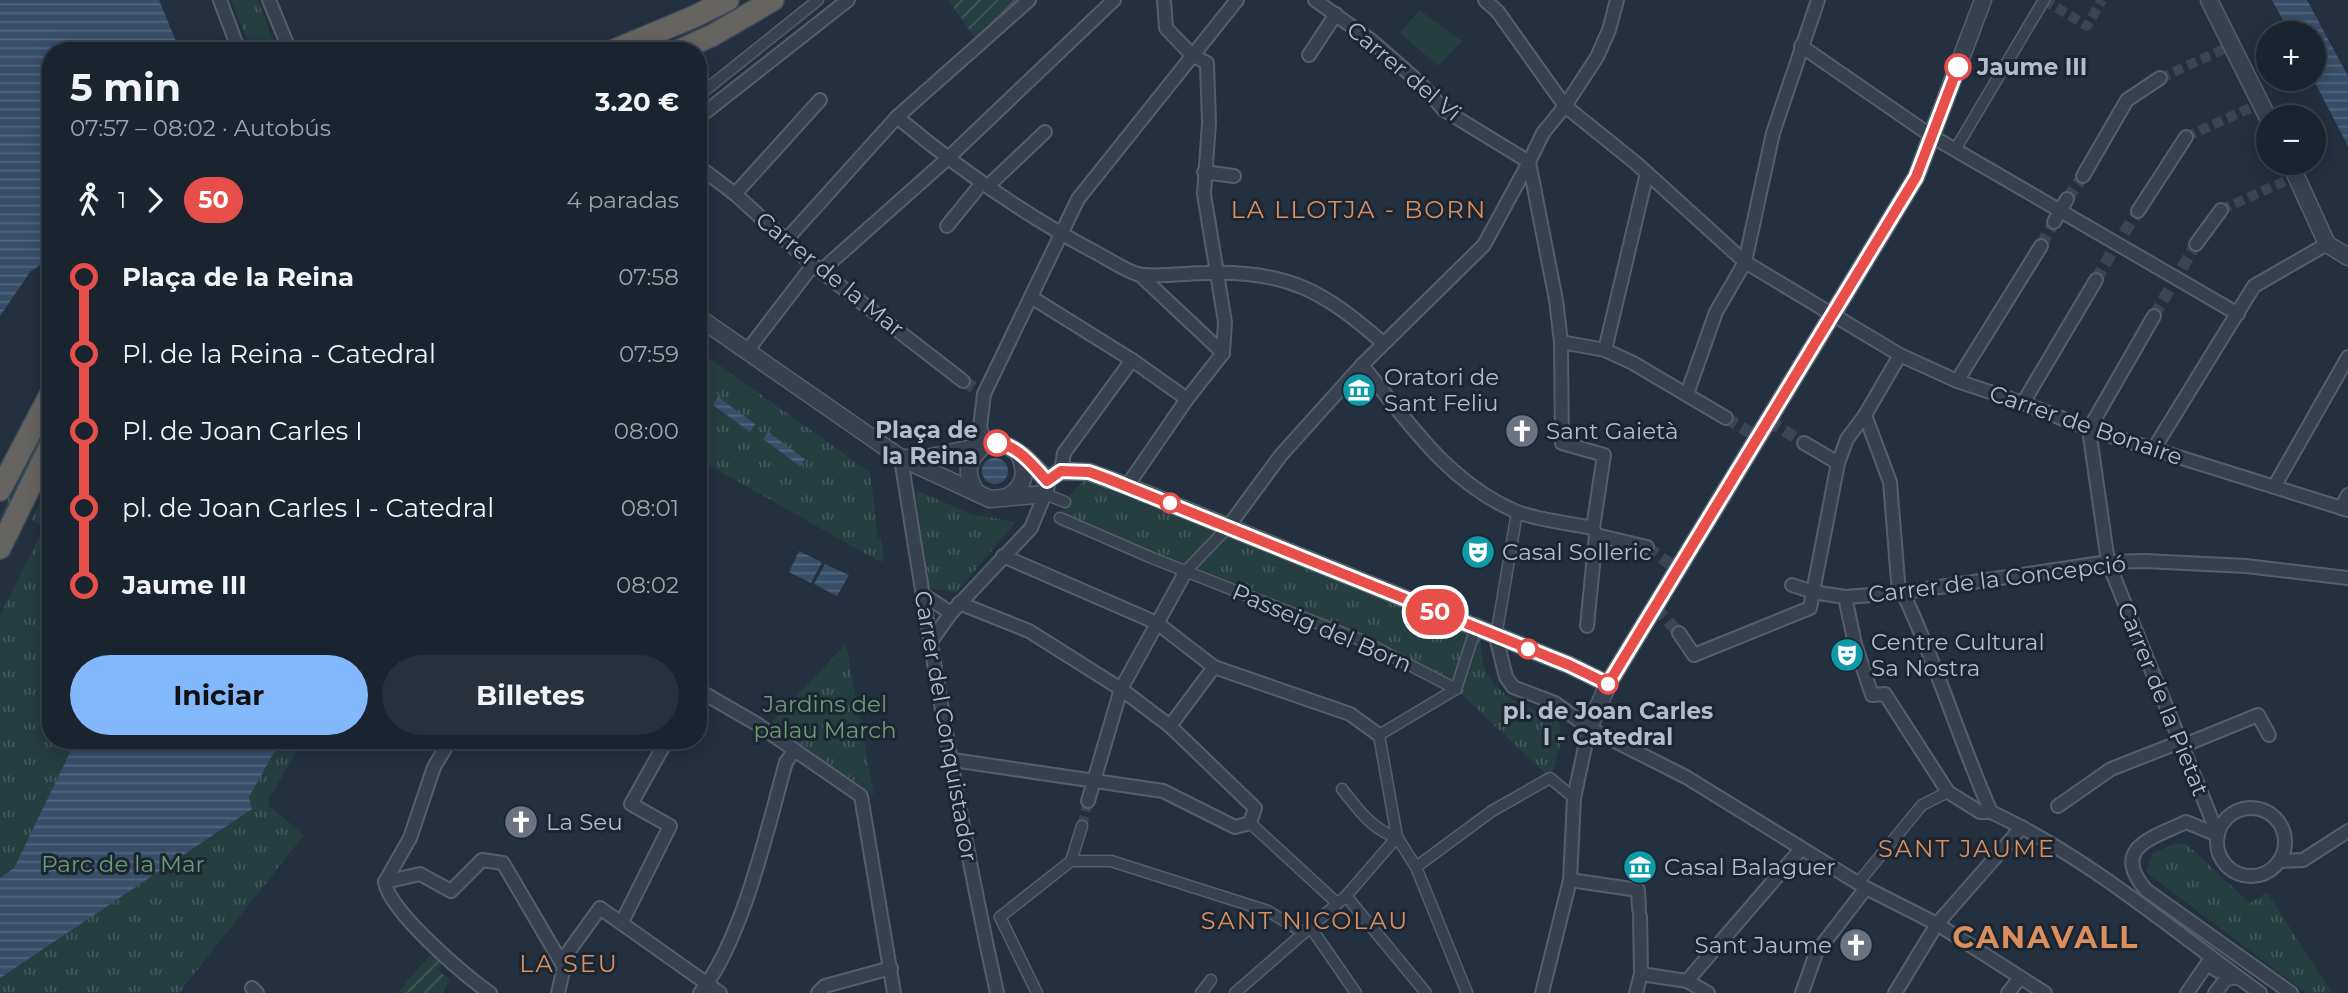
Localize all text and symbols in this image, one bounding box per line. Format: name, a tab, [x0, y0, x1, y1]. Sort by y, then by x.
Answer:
street label: Carrer del Vi	[1341, 15, 1467, 127]
map controls	[2256, 21, 2326, 175]
button: +	[2256, 21, 2326, 91]
place label: Jaume III	[1976, 53, 2087, 81]
marker: Jaume III	[1945, 54, 1971, 80]
text: 5 min	[70, 64, 181, 111]
text: 3.20 €	[595, 86, 679, 118]
button: −	[2256, 105, 2326, 175]
text: 07:57 – 08:02 · Autobús	[70, 114, 331, 142]
icon: walk	[70, 181, 108, 219]
icon: forward	[136, 181, 174, 219]
text: 50	[198, 185, 229, 214]
text: 1	[118, 186, 126, 214]
text: 4 paradas	[566, 186, 679, 214]
district label: LA LLOTJA - BORN	[1231, 195, 1487, 224]
street label: Carrer de la Mar	[750, 206, 910, 342]
text: Plaça de la Reina	[122, 261, 354, 293]
text: 07:58	[618, 263, 679, 291]
text: Pl. de la Reina - Catedral	[122, 338, 436, 370]
text: 07:59	[619, 340, 679, 368]
place label: Oratori de Sant Feliu	[1384, 363, 1499, 417]
museum icon: Oratori de Sant Feliu	[1340, 371, 1378, 409]
street label: Carrer de Bonaire	[1986, 379, 2186, 471]
church icon: Sant Gaietà	[1503, 412, 1541, 450]
text: Pl. de Joan Carles I	[122, 415, 363, 447]
place label: Plaça de la Reina	[875, 416, 978, 470]
text: 08:00	[614, 417, 679, 445]
place label: Sant Gaietà	[1546, 417, 1679, 445]
marker: Plaça de la Reina	[984, 430, 1010, 456]
text: pl. de Joan Carles I - Catedral	[122, 492, 494, 524]
unlabelled marker	[1160, 493, 1180, 513]
text: 08:01	[621, 494, 679, 522]
theatre icon: Casal Solleric	[1459, 533, 1497, 571]
place label: Casal Solleric	[1502, 538, 1652, 566]
street label: Carrer de la Concepció	[1867, 549, 2127, 609]
text: Jaume III	[122, 569, 247, 601]
text: 08:02	[616, 571, 679, 599]
street label: Passeig del Born	[1228, 578, 1416, 678]
street label: Carrer del Conquistador	[908, 588, 984, 864]
line badge: 50	[1404, 589, 1466, 635]
text: 50	[1420, 597, 1450, 626]
street label: Carrer de la Pietat	[2111, 598, 2215, 800]
place label: Centre Cultural Sa Nostra	[1871, 628, 2045, 682]
theatre icon: Centre Cultural Sa Nostra	[1828, 636, 1866, 674]
unlabelled marker	[1518, 639, 1538, 659]
button: Iniciar	[70, 655, 368, 735]
button: Billetes	[382, 655, 679, 735]
marker: pl. de Joan Carles I - Catedral	[1598, 674, 1618, 694]
park label: Jardins del palau March	[753, 690, 897, 744]
place label: pl. de Joan Carles I - Catedral	[1503, 697, 1713, 751]
church icon: La Seu	[502, 803, 540, 841]
place label: La Seu	[546, 808, 623, 836]
district label: SANT JAUME	[1878, 834, 2056, 863]
museum icon: Casal Balaguer	[1621, 848, 1659, 886]
park label: Parc de la Mar	[41, 850, 205, 878]
place label: Casal Balaguer	[1664, 853, 1836, 881]
district label: SANT NICOLAU	[1201, 906, 1409, 935]
district label: CANAVALL	[1953, 919, 2139, 956]
church icon: Sant Jaume	[1837, 926, 1875, 964]
place label: Sant Jaume	[1695, 931, 1832, 959]
district label: LA SEU	[519, 949, 619, 978]

